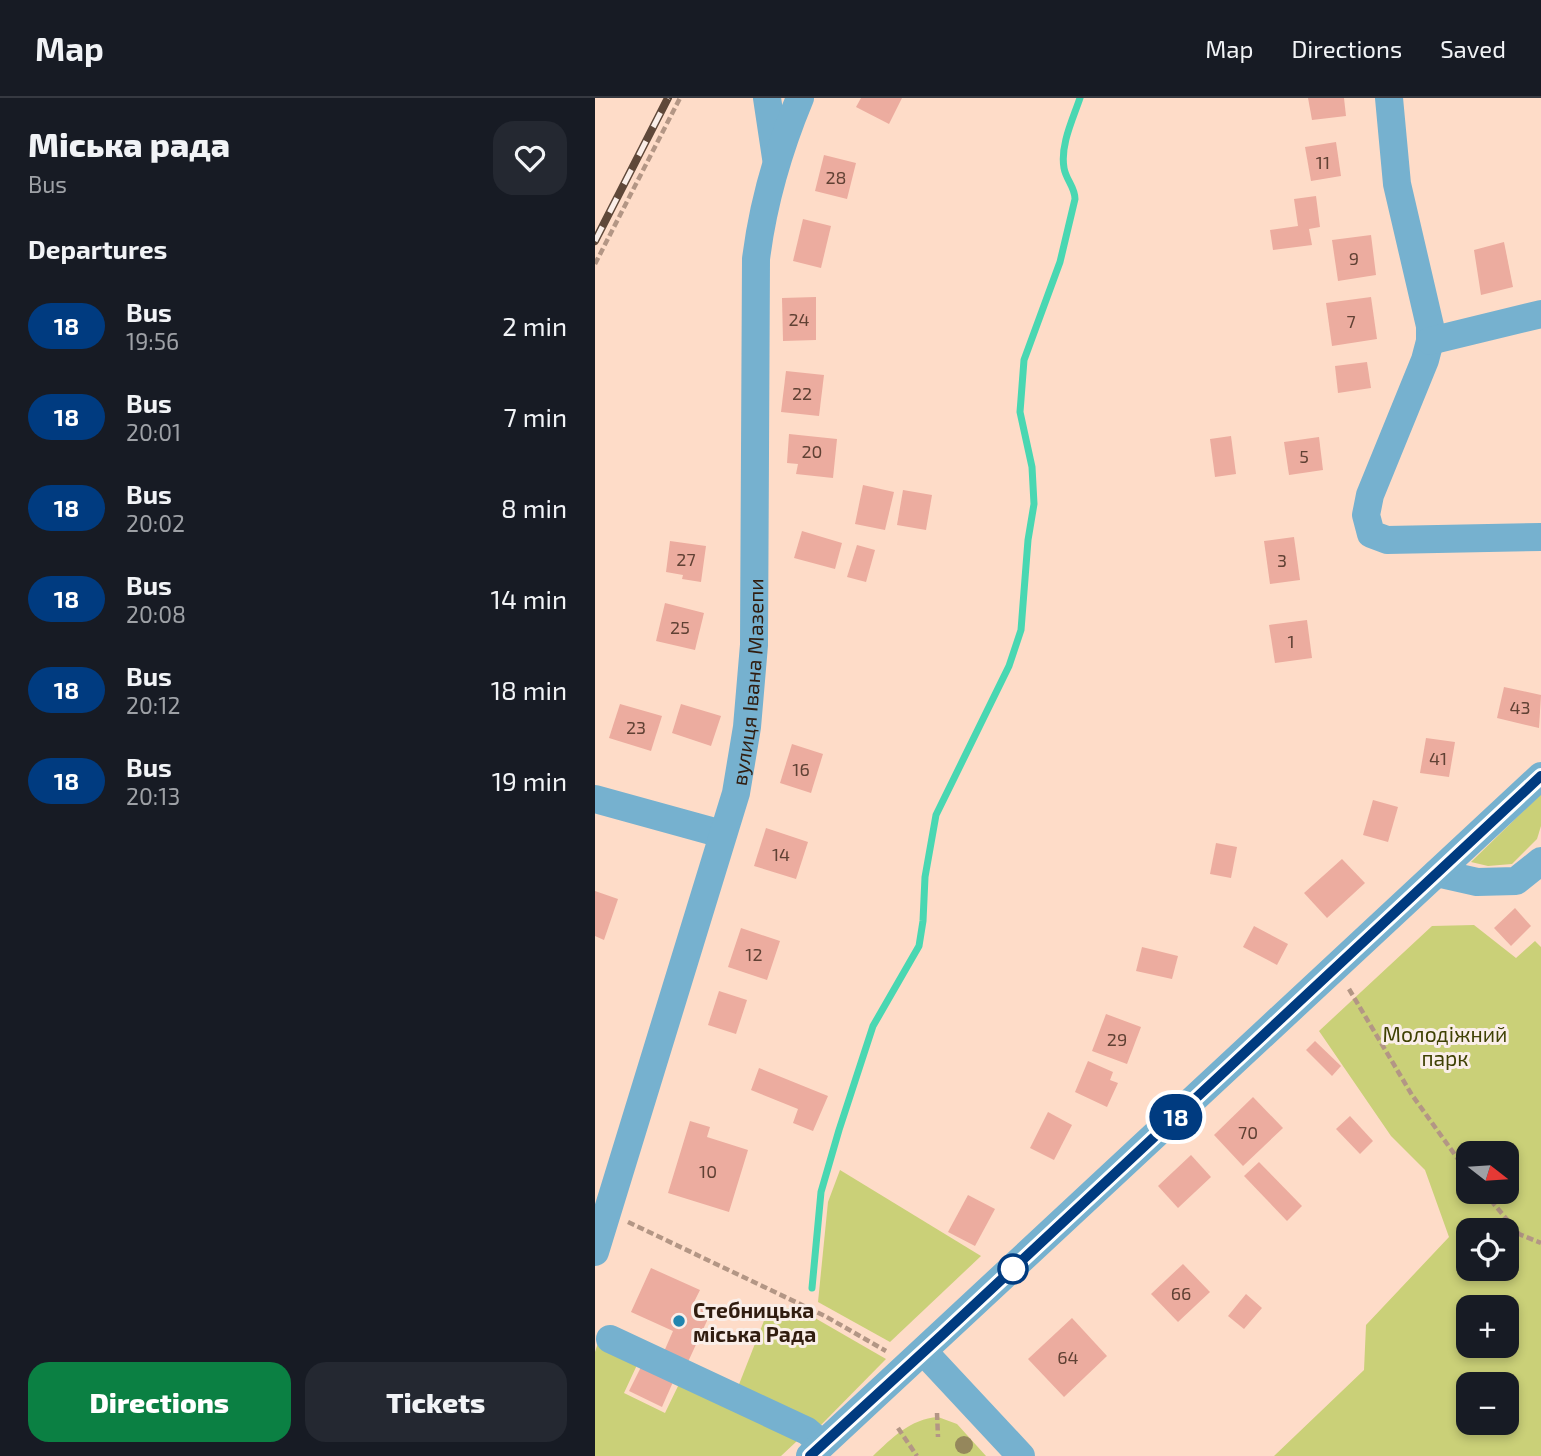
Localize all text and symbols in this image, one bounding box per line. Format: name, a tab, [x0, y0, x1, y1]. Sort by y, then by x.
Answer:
text: Map	[35, 28, 104, 68]
text: Map	[1205, 34, 1253, 63]
text: Directions	[1291, 34, 1402, 63]
text: Saved	[1440, 34, 1506, 63]
button: heart	[493, 121, 567, 195]
text: Міська рада	[28, 124, 230, 164]
house number: 11	[1316, 151, 1330, 173]
house number: 28	[825, 166, 847, 188]
text: Bus	[28, 170, 67, 198]
text: Departures	[28, 233, 167, 264]
house number: 9	[1349, 247, 1359, 269]
text: Bus	[126, 296, 172, 327]
house number: 24	[788, 308, 810, 330]
text: 2 min	[502, 310, 567, 341]
house number: 7	[1346, 310, 1356, 332]
text: 18	[54, 311, 79, 340]
text: 19:56	[126, 327, 179, 355]
house number: 22	[792, 382, 812, 404]
text: Bus	[126, 387, 172, 418]
text: 7 min	[504, 401, 567, 432]
text: 18	[54, 402, 79, 431]
text: 20:01	[126, 418, 181, 446]
house number: 20	[802, 440, 822, 462]
house number: 5	[1299, 445, 1309, 467]
text: Bus	[126, 478, 172, 509]
text: 8 min	[501, 492, 567, 523]
text: 18	[54, 493, 79, 522]
text: 20:02	[126, 509, 185, 537]
house number: 27	[676, 548, 696, 570]
house number: 3	[1277, 549, 1287, 571]
text: Bus	[126, 569, 172, 600]
street label: вулиця Івана Мазепи	[725, 578, 767, 787]
text: 14 min	[491, 583, 567, 614]
text: 18	[54, 584, 79, 613]
text: 20:08	[126, 600, 186, 628]
house number: 25	[670, 616, 690, 638]
house number: 1	[1287, 630, 1295, 652]
text: Bus	[126, 660, 172, 691]
text: 18 min	[491, 674, 567, 705]
text: 18	[54, 675, 79, 704]
text: 20:12	[126, 691, 180, 719]
house number: 43	[1509, 696, 1531, 718]
house number: 23	[626, 716, 646, 738]
house number: 41	[1429, 747, 1447, 769]
text: Bus	[126, 751, 172, 782]
house number: 16	[792, 758, 810, 780]
text: 19 min	[492, 765, 567, 796]
text: 18	[54, 766, 79, 795]
text: 20:13	[126, 782, 180, 810]
house number: 14	[772, 843, 790, 865]
house number: 12	[745, 943, 763, 965]
park label: Молодіжний парк	[1383, 1021, 1507, 1070]
house number: 29	[1107, 1028, 1127, 1050]
line badge: 18	[1145, 1094, 1207, 1140]
text: 18	[1163, 1102, 1189, 1131]
house number: 70	[1238, 1121, 1258, 1143]
north arrow	[1456, 1141, 1519, 1204]
map controls	[1456, 1141, 1519, 1435]
house number: 10	[699, 1160, 717, 1182]
button: locate	[1456, 1218, 1519, 1281]
unlabelled marker	[998, 1254, 1028, 1284]
house number: 66	[1171, 1282, 1191, 1304]
button: +	[1456, 1295, 1519, 1358]
place label: Стебницька міська Рада	[693, 1297, 816, 1346]
marker: Стебницька міська Рада	[671, 1313, 687, 1329]
house number: 64	[1057, 1346, 1079, 1368]
button: Directions	[28, 1362, 291, 1442]
button: Tickets	[305, 1362, 567, 1442]
button: −	[1456, 1372, 1519, 1435]

